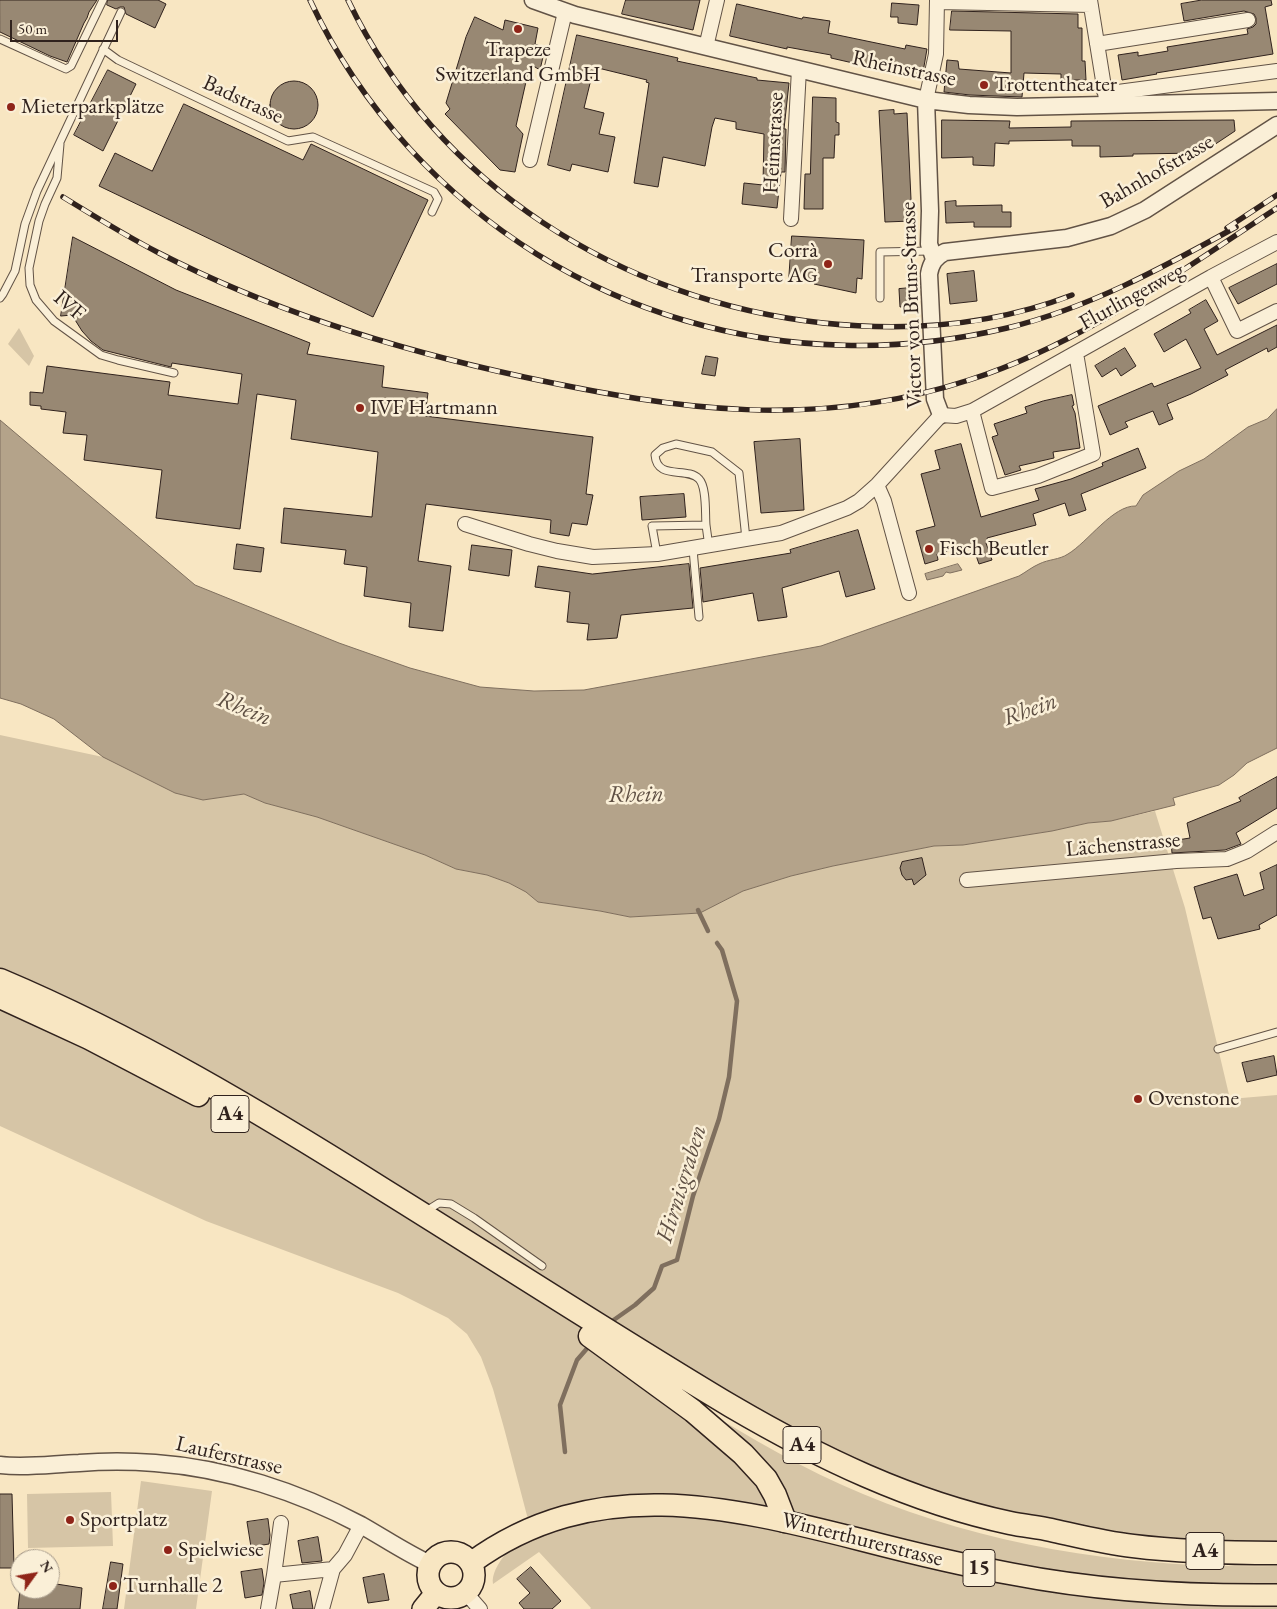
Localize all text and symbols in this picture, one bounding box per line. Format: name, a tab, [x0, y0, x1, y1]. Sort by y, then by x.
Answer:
scale bar	[12, 10, 120, 42]
text: 50 m	[18, 19, 47, 38]
marker: Trapeze Switzerland GmbH	[512, 23, 524, 35]
place label: Trapeze Switzerland GmbH	[435, 37, 601, 88]
street label: Rheinstrasse	[850, 45, 958, 93]
street label: Badstrasse	[199, 70, 287, 130]
place label: Trottentheater	[994, 72, 1117, 98]
marker: Trottentheater	[978, 79, 990, 91]
street label: Heimstrasse	[758, 91, 790, 195]
place label: Mieterparkplätze	[21, 94, 164, 120]
marker: Mieterparkplätze	[5, 101, 17, 113]
street label: Bahnhofstrasse	[1096, 129, 1218, 215]
street label: Victor von Bruns-Strasse	[895, 201, 929, 409]
place label: Corrà Transporte AG	[690, 238, 818, 290]
street label: Flurlingerweg	[1075, 257, 1189, 337]
marker: Corrà Transporte AG	[822, 258, 834, 270]
street label: IVF	[48, 285, 90, 327]
place label: IVF Hartmann	[370, 395, 498, 421]
marker: IVF Hartmann	[354, 402, 366, 414]
place label: Fisch Beutler	[939, 536, 1049, 562]
marker: Fisch Beutler	[923, 543, 935, 555]
water label: Rhein	[213, 685, 275, 733]
water label: Rhein	[999, 687, 1061, 733]
water label: Rhein	[608, 780, 664, 810]
street label: Lächenstrasse	[1065, 827, 1181, 863]
place label: Ovenstone	[1148, 1086, 1239, 1112]
marker: Ovenstone	[1132, 1093, 1144, 1105]
road number: A4	[211, 1096, 249, 1132]
water label: Hirnisgraben	[651, 1122, 713, 1246]
road number: A4	[783, 1426, 821, 1464]
street label: Lauferstrasse	[173, 1431, 285, 1481]
place label: Sportplatz	[80, 1507, 167, 1533]
street label: Winterthurerstrasse	[778, 1507, 946, 1573]
marker: Sportplatz	[64, 1514, 76, 1526]
road number: A4	[1186, 1532, 1224, 1570]
place label: Spielwiese	[178, 1537, 264, 1563]
marker: Spielwiese	[162, 1544, 174, 1556]
north arrow	[10, 1549, 60, 1599]
road number: 15	[963, 1550, 995, 1586]
text: N	[36, 1557, 58, 1576]
place label: Turnhalle 2	[123, 1573, 223, 1599]
marker: Turnhalle 2	[107, 1580, 119, 1592]

